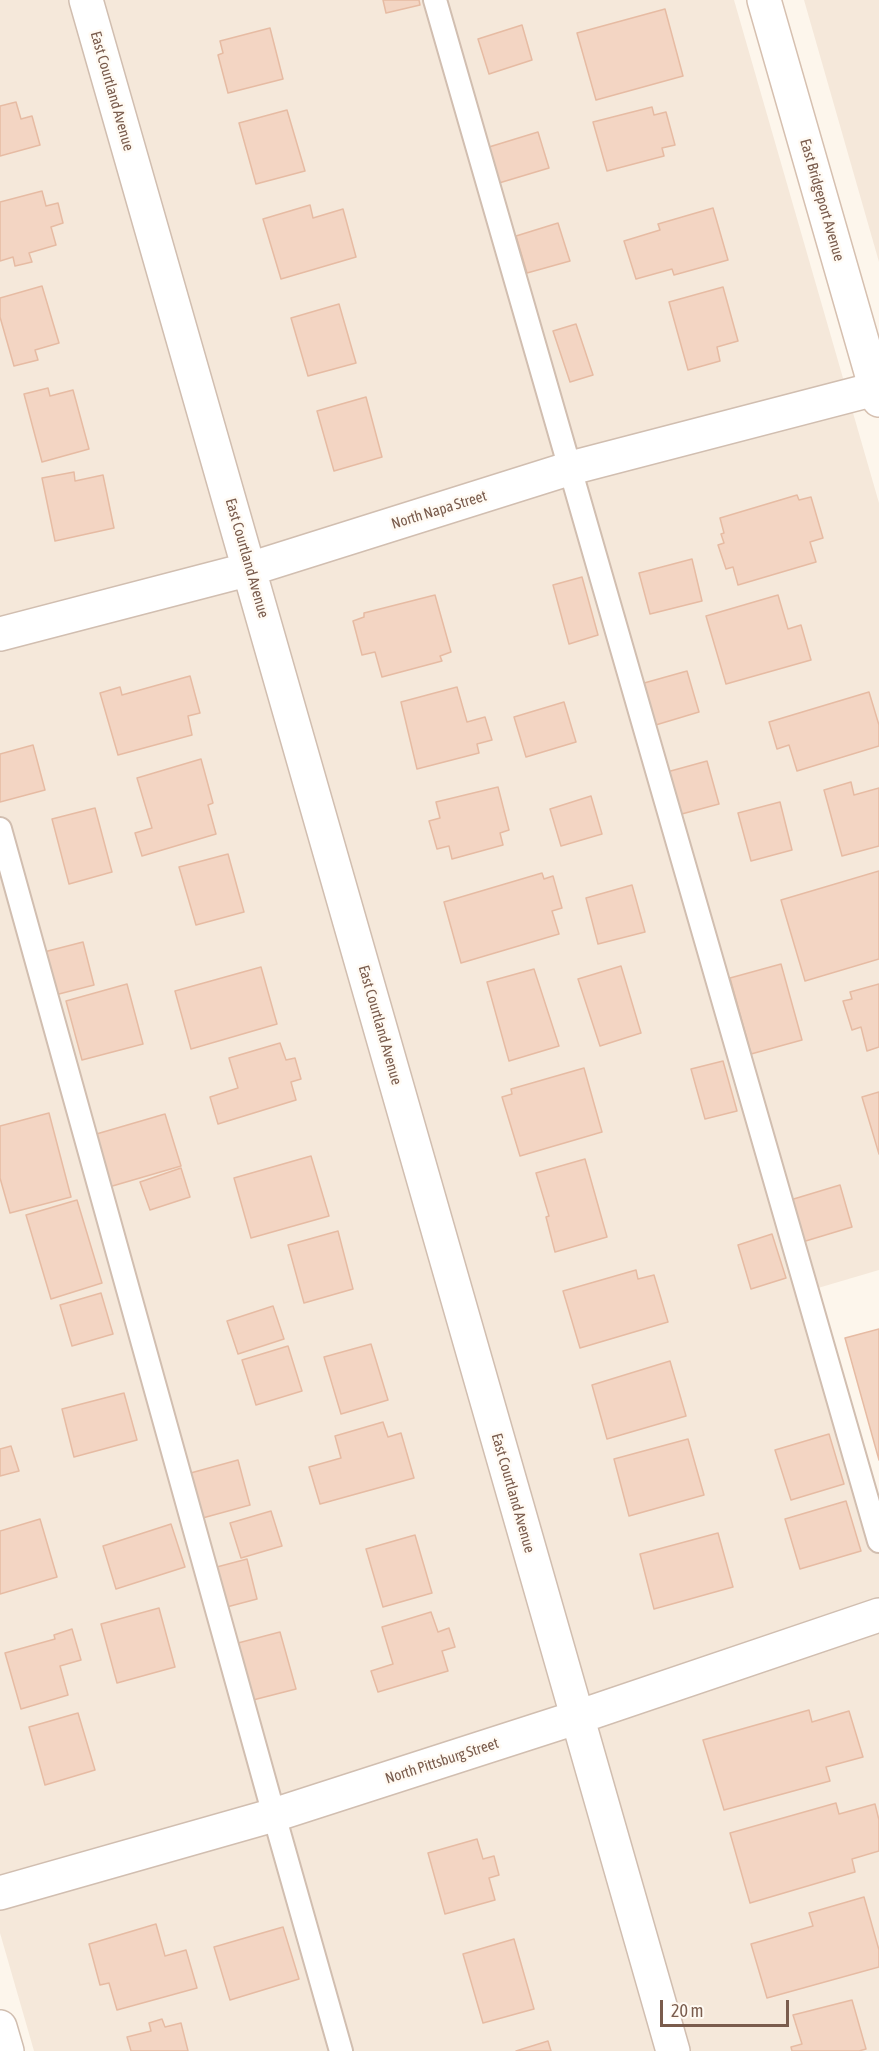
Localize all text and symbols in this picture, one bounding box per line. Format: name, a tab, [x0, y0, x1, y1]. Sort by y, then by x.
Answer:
street label: East Courtland Avenue	[86, 29, 138, 153]
street label: East Bridgeport Avenue	[796, 137, 848, 263]
street label: North Napa Street	[389, 487, 489, 533]
street label: East Courtland Avenue	[221, 496, 273, 620]
street label: East Courtland Avenue	[354, 963, 406, 1087]
street label: East Courtland Avenue	[487, 1431, 539, 1555]
street label: North Pittsburg Street	[383, 1734, 501, 1788]
scale bar	[663, 1988, 792, 2026]
text: 20 m	[671, 2000, 703, 2021]

